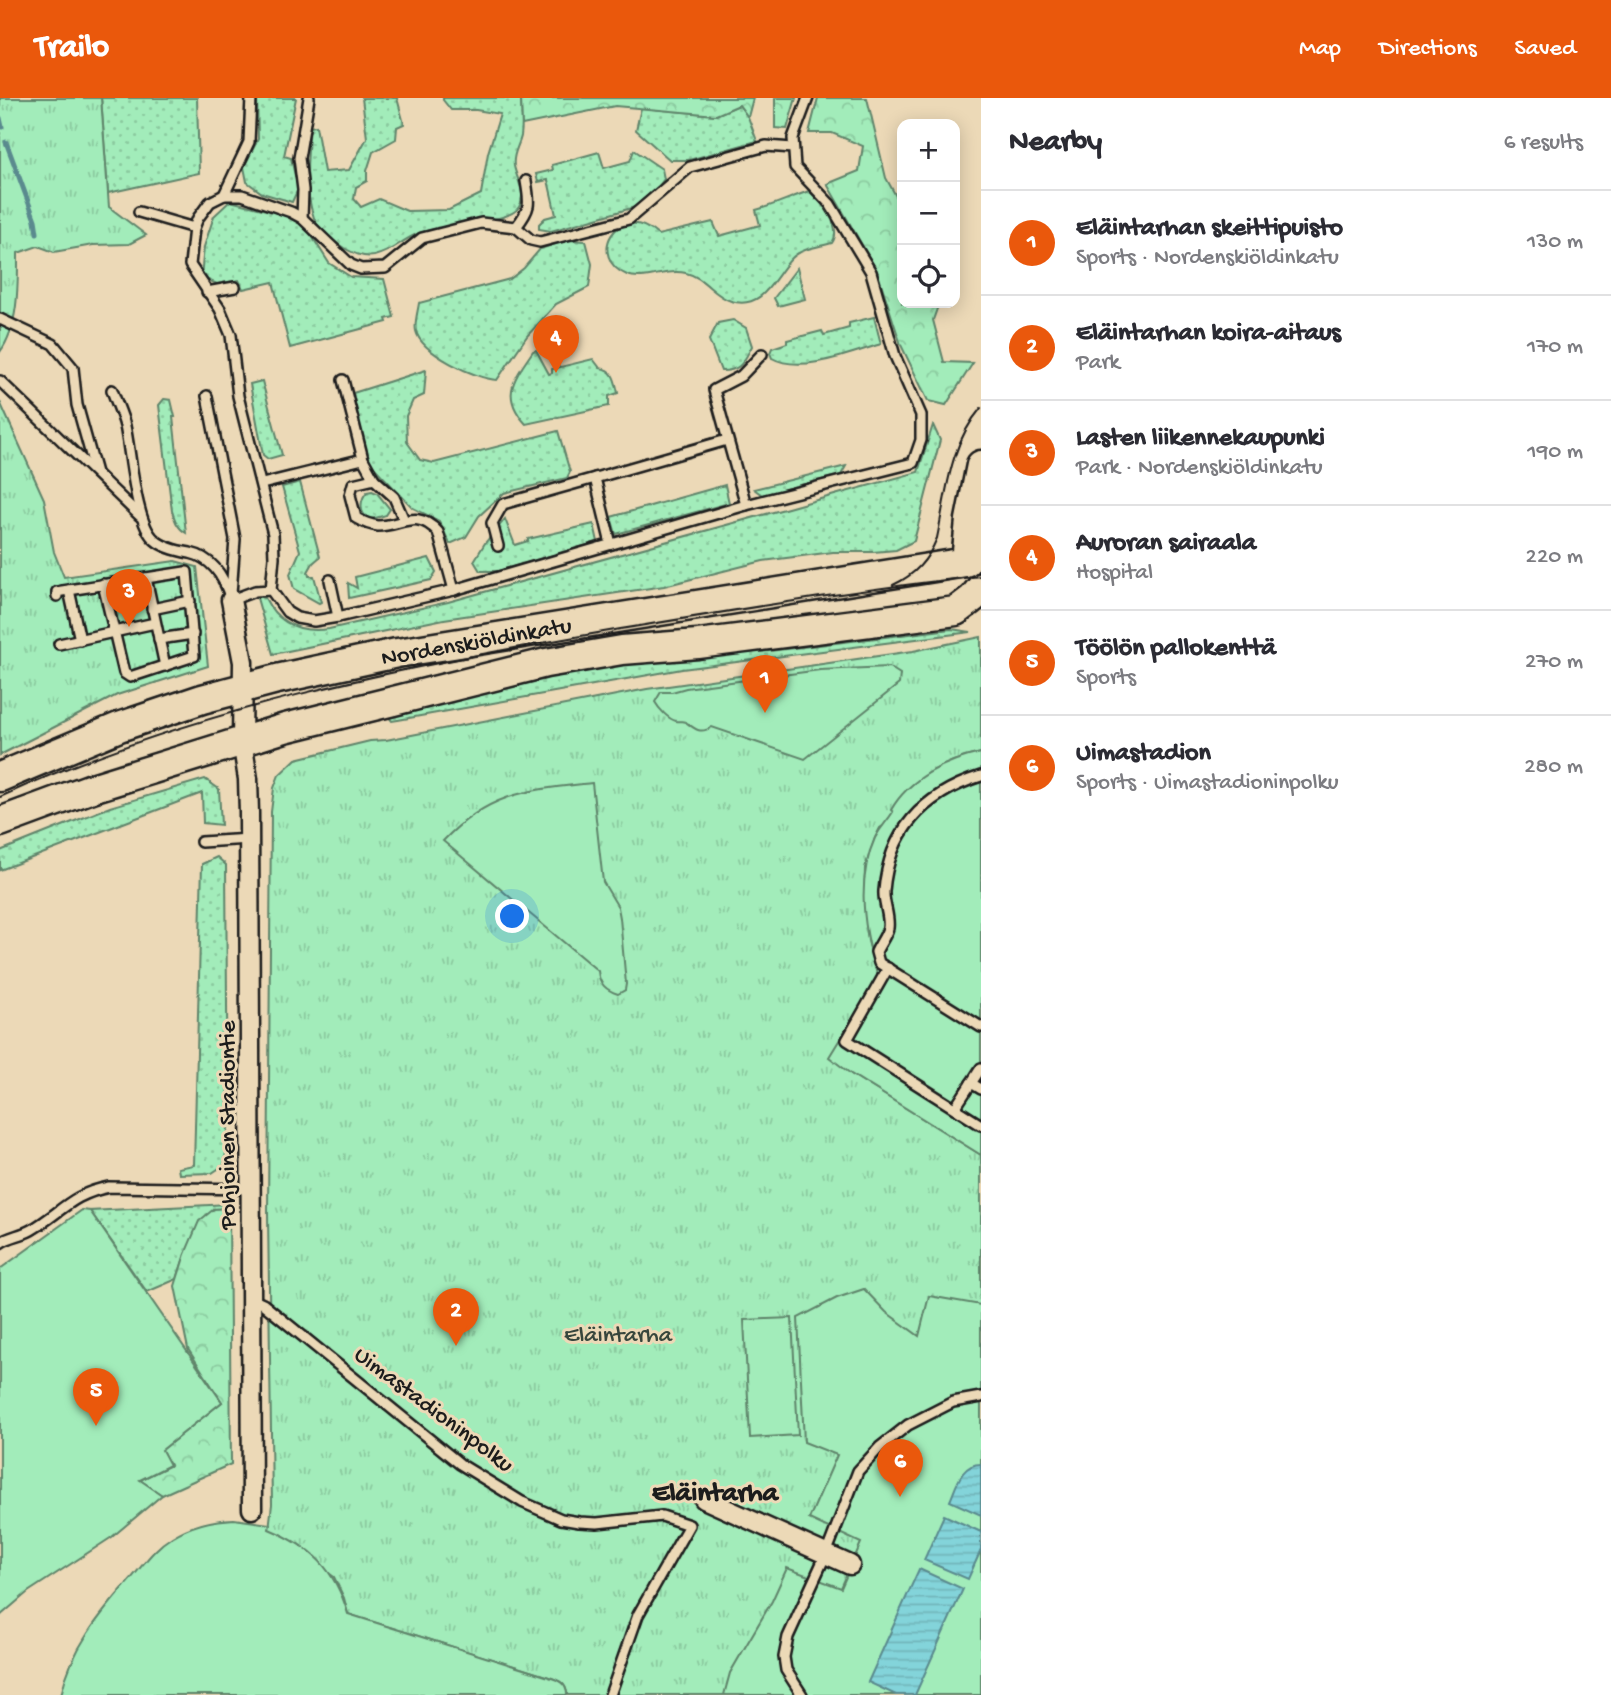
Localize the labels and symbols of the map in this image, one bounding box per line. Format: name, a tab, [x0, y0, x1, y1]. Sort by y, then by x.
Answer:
pin: 4	[533, 315, 579, 373]
pin: 3	[106, 569, 152, 627]
street label: Nordenskiöldinkatu	[379, 612, 574, 674]
pin: 1	[742, 655, 788, 713]
your location	[495, 899, 529, 933]
street label: Pohjoinen Stadiontie	[215, 1020, 244, 1230]
pin: 2	[433, 1288, 479, 1346]
park label: Eläintarha	[564, 1322, 673, 1351]
street label: Uimastadioninpolku	[347, 1341, 519, 1480]
pin: 5	[73, 1368, 119, 1426]
pin: 6	[877, 1439, 923, 1497]
district label: Eläintarha	[652, 1478, 779, 1511]

